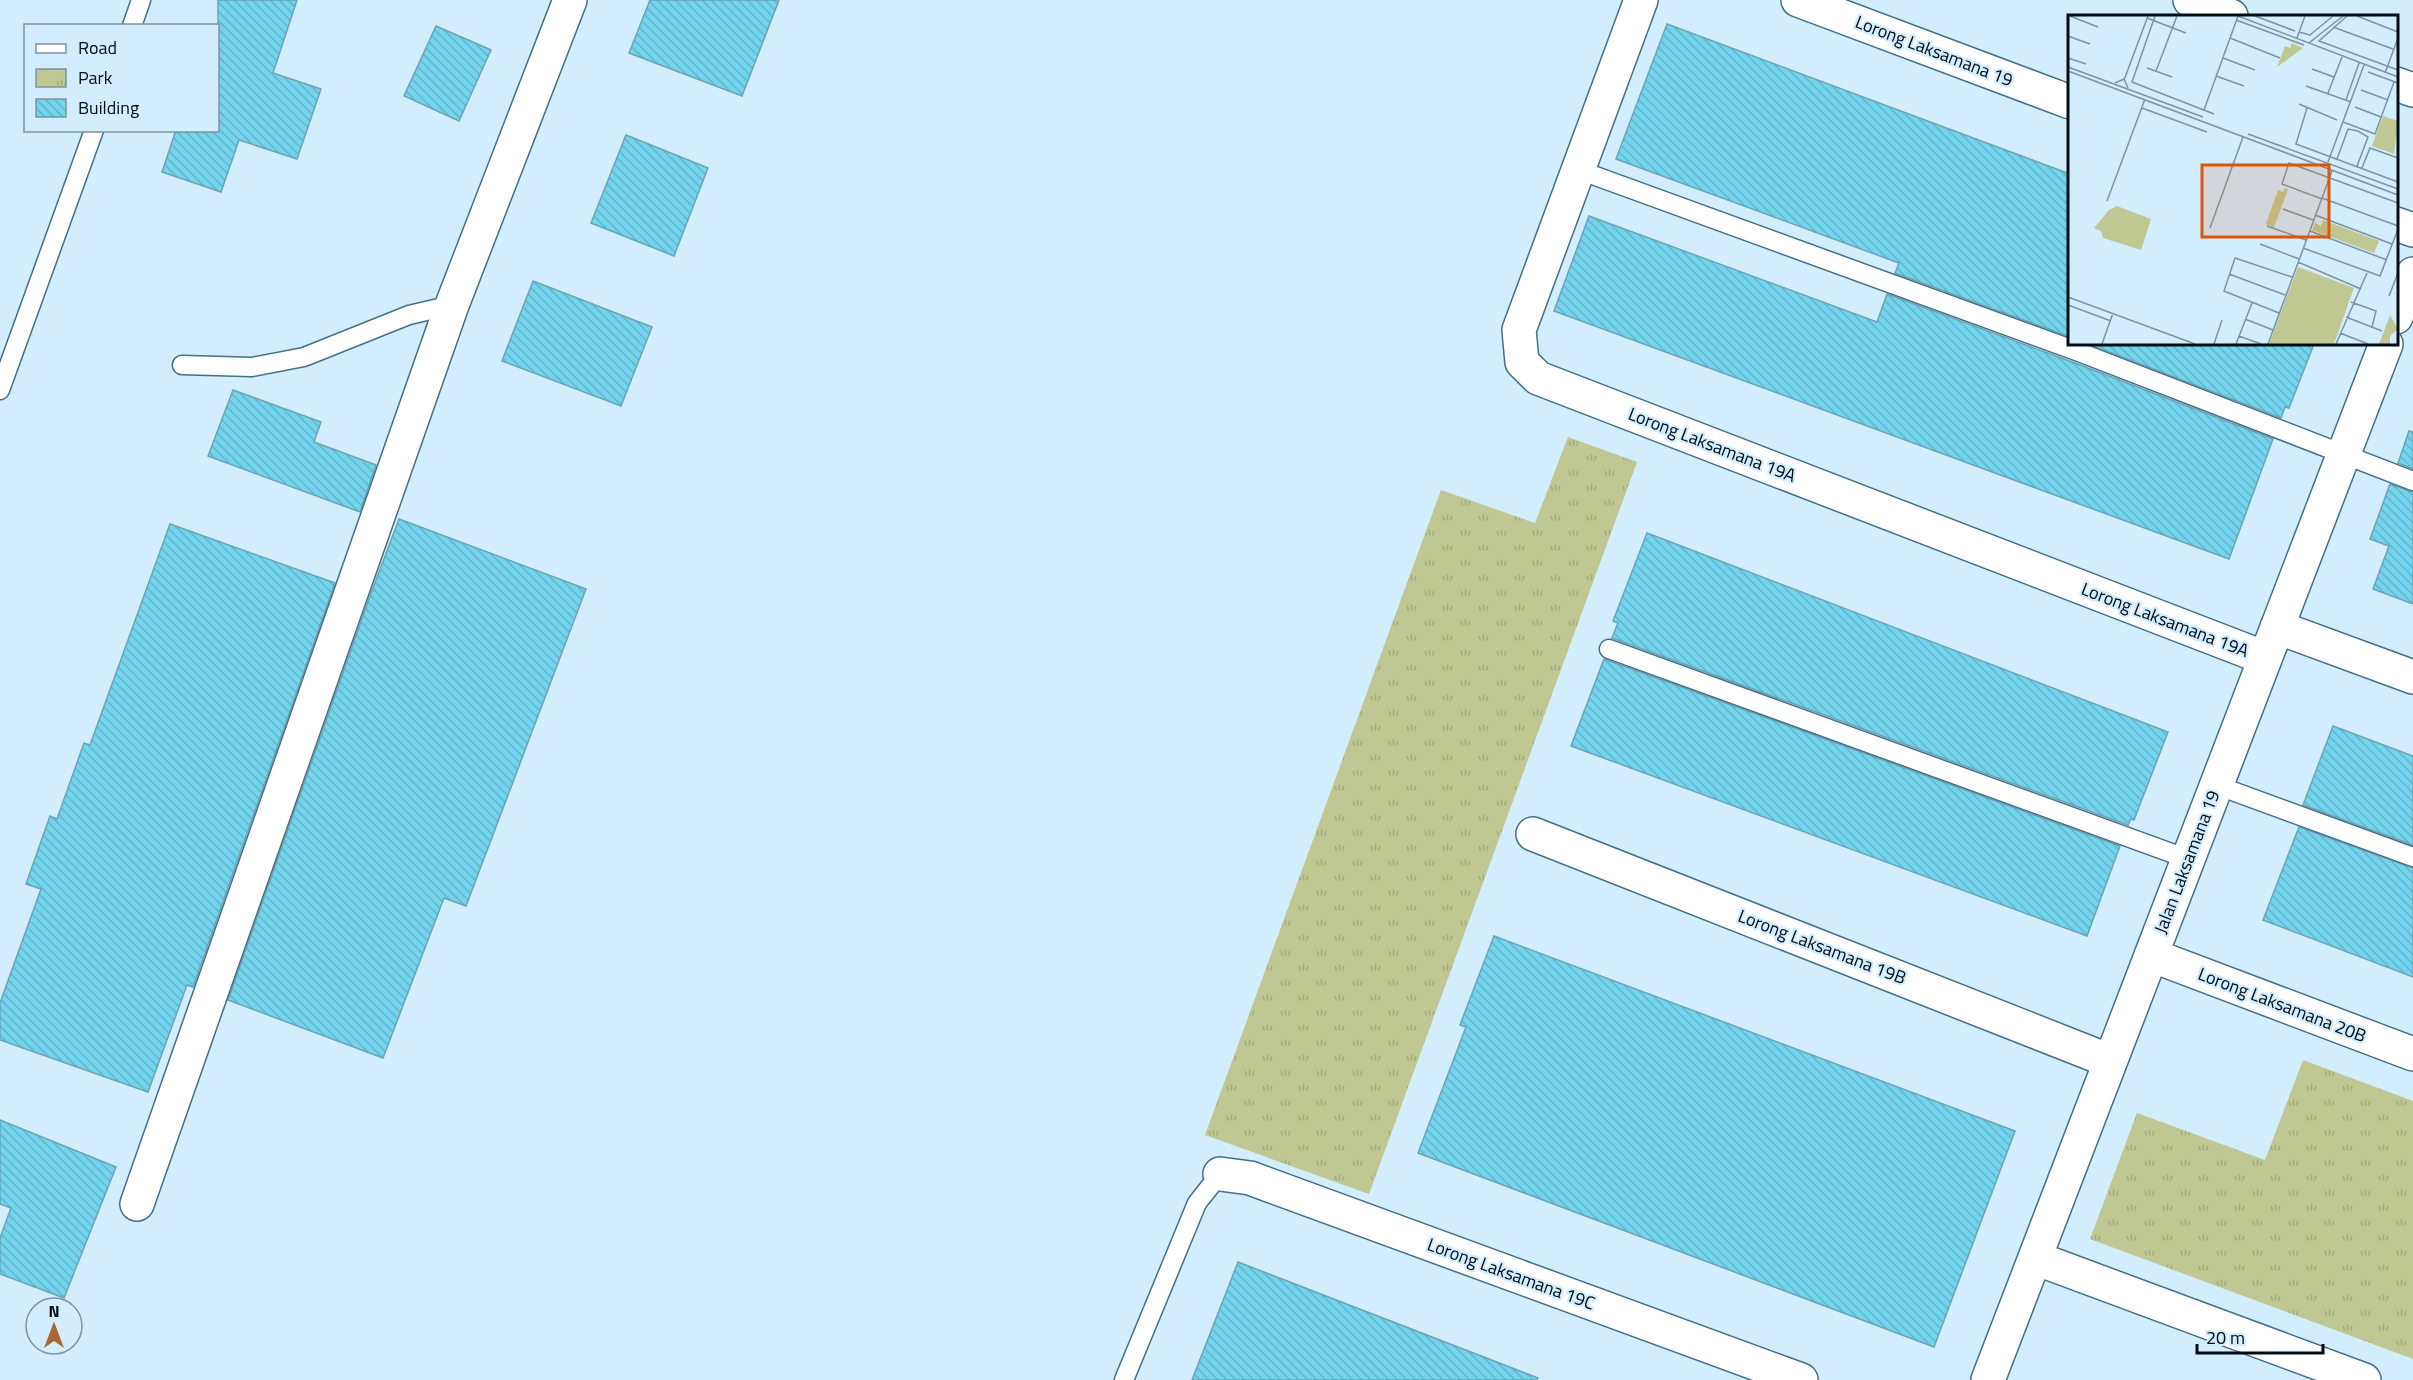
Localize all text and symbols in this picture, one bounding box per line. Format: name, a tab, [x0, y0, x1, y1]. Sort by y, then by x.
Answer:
street label: Lorong Laksamana 19	[1851, 8, 2017, 93]
inset map	[2068, 15, 2398, 345]
legend	[24, 24, 219, 132]
text: Road	[78, 34, 117, 61]
text: Park	[78, 64, 113, 91]
text: Building	[78, 94, 139, 121]
street label: Lorong Laksamana 19A	[1624, 400, 1800, 489]
street label: Lorong Laksamana 19A	[2077, 575, 2253, 664]
street label: Jalan Laksamana 19	[2147, 786, 2226, 937]
street label: Lorong Laksamana 19B	[1734, 902, 1910, 991]
street label: Lorong Laksamana 20B	[2194, 960, 2370, 1049]
street label: Lorong Laksamana 19C	[1423, 1231, 1599, 1317]
north arrow	[24, 1296, 84, 1356]
text: N	[48, 1299, 60, 1323]
scale bar	[2197, 1317, 2323, 1355]
text: 20 m	[2206, 1324, 2245, 1351]

